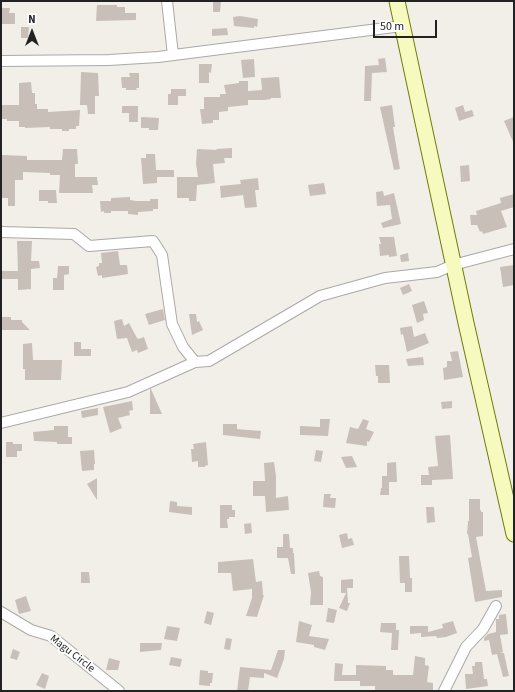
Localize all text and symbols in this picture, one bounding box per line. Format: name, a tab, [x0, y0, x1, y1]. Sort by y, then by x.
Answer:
north arrow	[12, 12, 52, 52]
text: N	[28, 12, 36, 27]
scale bar	[375, 12, 439, 38]
text: 50 m	[380, 18, 404, 35]
street label: Magu Circle	[47, 632, 97, 676]

